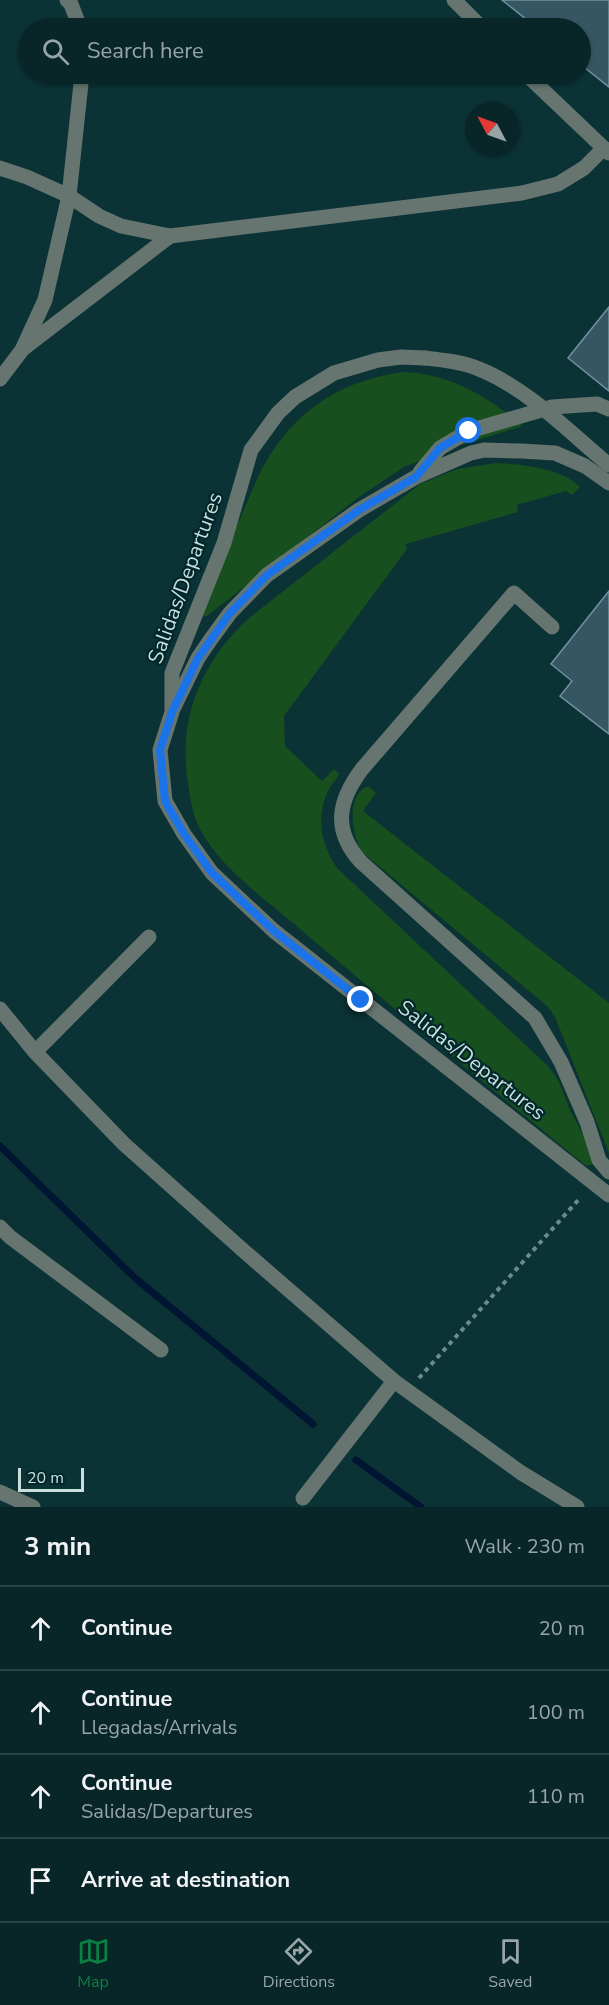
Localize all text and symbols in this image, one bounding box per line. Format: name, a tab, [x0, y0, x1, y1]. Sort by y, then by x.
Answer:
search box	[18, 18, 591, 84]
icon: search	[39, 35, 72, 68]
text: Search here	[87, 36, 204, 66]
north arrow	[465, 102, 519, 156]
route start	[455, 417, 481, 443]
street label: Salidas/Departures	[141, 488, 229, 668]
route end	[347, 986, 373, 1012]
street label: Salidas/Departures	[392, 993, 552, 1127]
scale bar	[18, 1465, 84, 1492]
text: 20 m	[27, 1467, 64, 1489]
text: 3 min	[24, 1529, 91, 1564]
text: Walk · 230 m	[465, 1533, 585, 1560]
icon: ahead	[24, 1612, 57, 1645]
text: Continue	[81, 1613, 172, 1643]
text: 20 m	[539, 1615, 585, 1642]
text: Continue	[81, 1684, 172, 1714]
icon: ahead	[24, 1696, 57, 1729]
text: 100 m	[527, 1699, 585, 1726]
text: Llegadas/Arrivals	[81, 1714, 237, 1741]
text: Continue	[81, 1768, 172, 1798]
icon: ahead	[24, 1780, 57, 1813]
text: 110 m	[527, 1783, 585, 1810]
text: Salidas/Departures	[81, 1798, 253, 1825]
icon: arrive	[24, 1864, 57, 1897]
text: Arrive at destination	[81, 1865, 290, 1895]
tab: Map	[77, 1935, 110, 1993]
tab: Directions	[263, 1935, 335, 1993]
tab: Saved	[488, 1935, 532, 1993]

